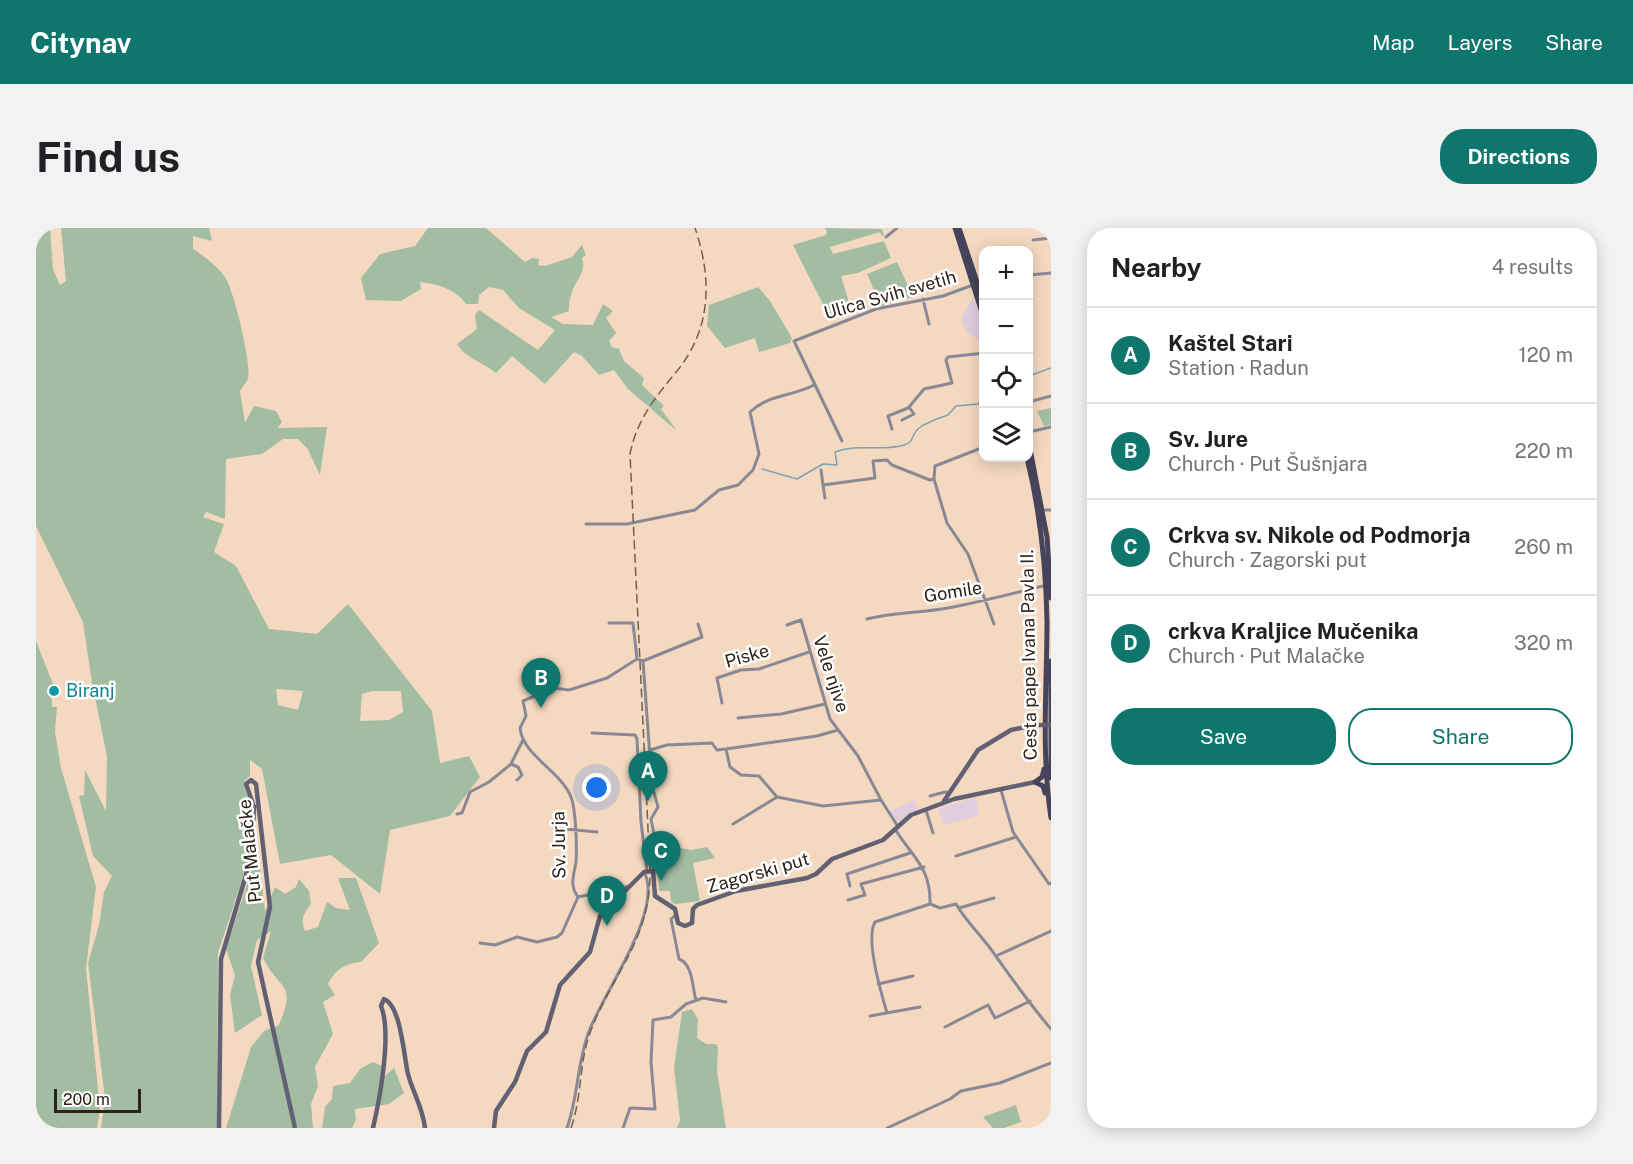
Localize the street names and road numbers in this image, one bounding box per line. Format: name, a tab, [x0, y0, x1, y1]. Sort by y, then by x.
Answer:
street label: Ulica Svih svetih	[821, 266, 958, 323]
street label: Cesta pape Ivana Pavla II.	[1016, 549, 1041, 761]
street label: Gomile	[922, 577, 984, 606]
street label: Vele njive	[809, 633, 854, 715]
street label: Piske	[722, 639, 771, 672]
street label: Put Malačke	[234, 798, 265, 904]
street label: Sv. Jurja	[547, 811, 570, 879]
street label: Zagorski put	[704, 848, 812, 897]

